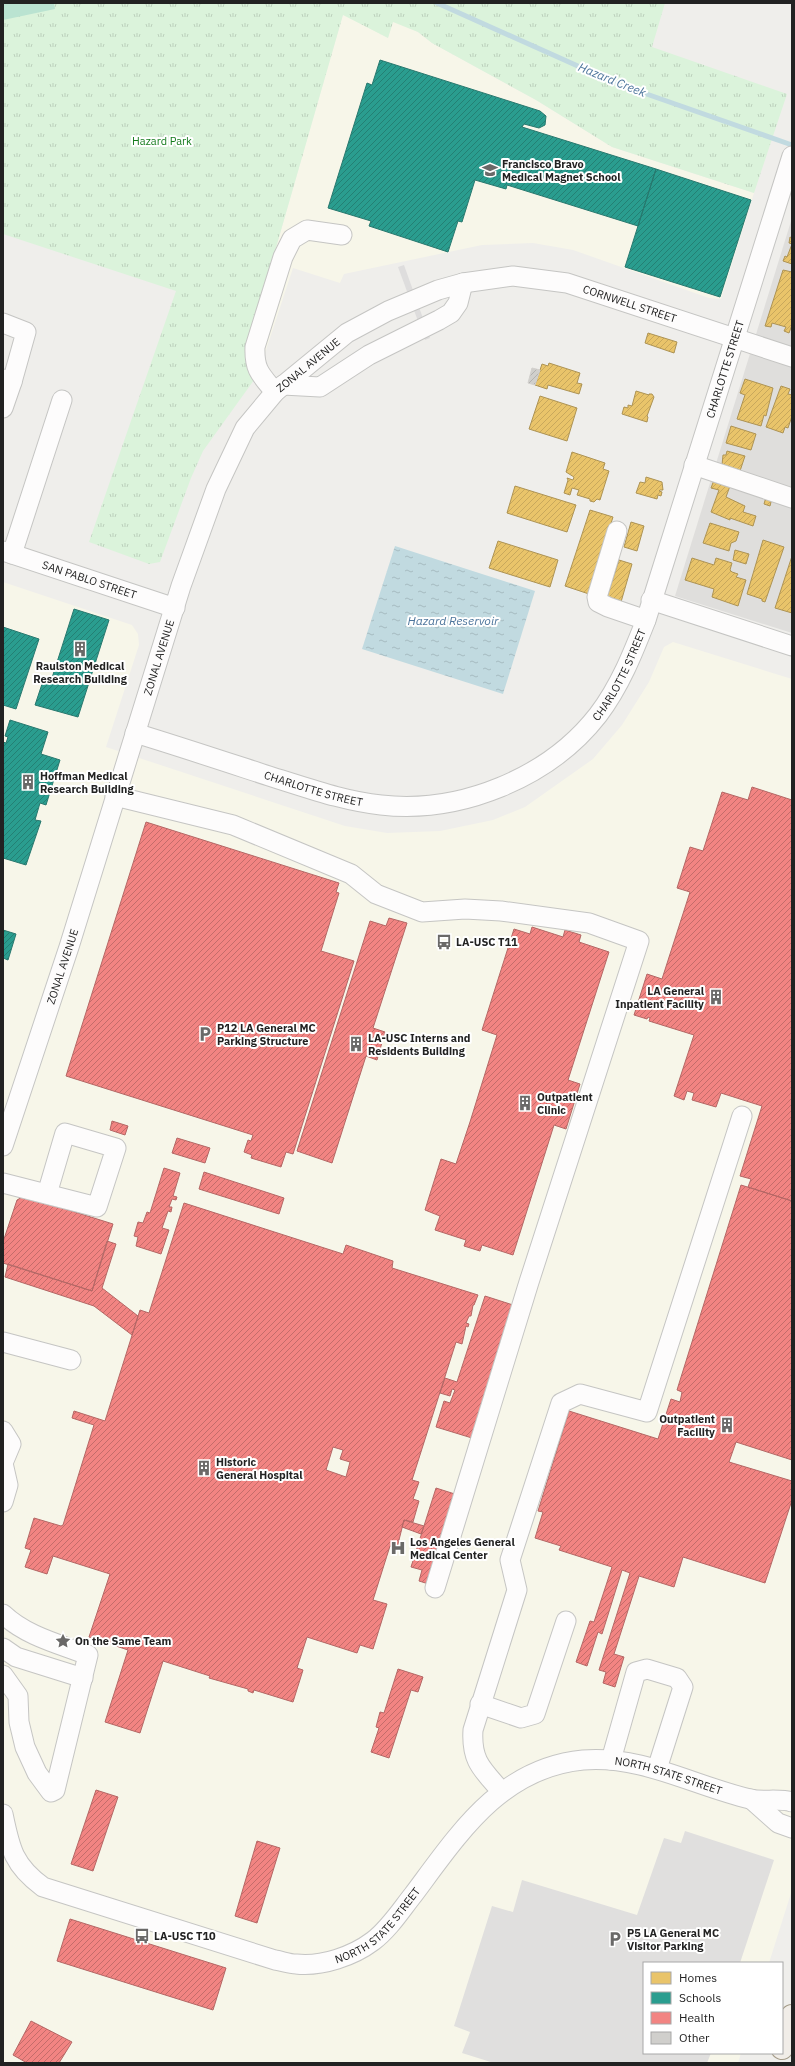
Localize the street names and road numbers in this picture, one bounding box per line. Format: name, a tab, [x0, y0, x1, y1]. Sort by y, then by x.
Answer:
street label: CORNWELL STREET	[581, 282, 679, 326]
street label: CHARLOTTE STREET	[703, 318, 747, 420]
street label: ZONAL AVENUE	[273, 335, 343, 395]
street label: SAN PABLO STREET	[40, 557, 139, 602]
street label: ZONAL AVENUE	[141, 618, 177, 697]
street label: CHARLOTTE STREET	[589, 626, 649, 724]
street label: CHARLOTTE STREET	[262, 768, 365, 809]
street label: ZONAL AVENUE	[44, 927, 81, 1006]
street label: NORTH STATE STREET	[614, 1754, 724, 1798]
street label: NORTH STATE STREET	[333, 1884, 424, 1966]

